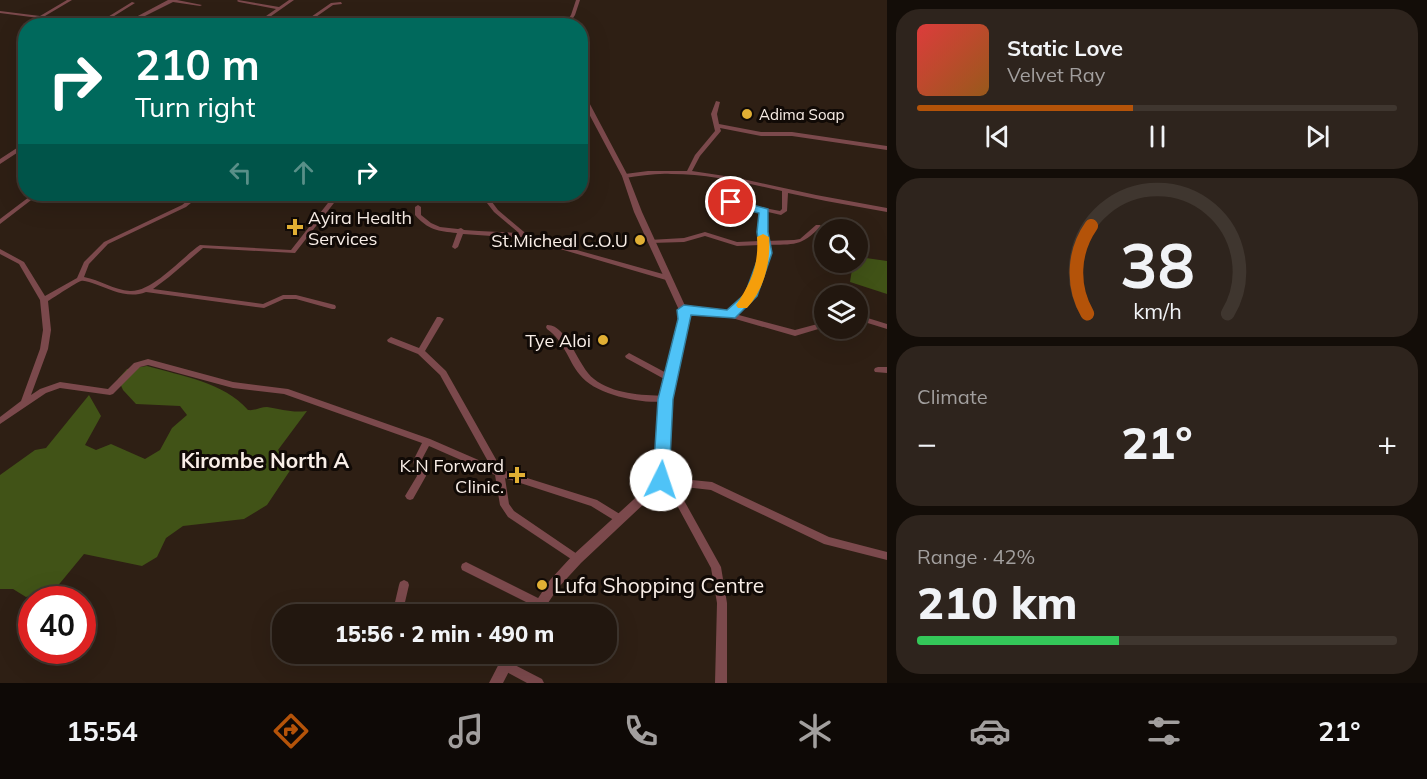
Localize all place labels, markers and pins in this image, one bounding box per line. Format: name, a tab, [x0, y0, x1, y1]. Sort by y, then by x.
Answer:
place label: Adima Soap	[759, 105, 845, 124]
marker: Adima Soap	[740, 107, 754, 121]
pin	[705, 176, 756, 227]
place label: Ayira Health Services	[308, 206, 412, 250]
marker: Ayira Health Services	[286, 218, 304, 236]
place label: St.Micheal C.O.U	[491, 229, 628, 252]
marker: St.Micheal C.O.U	[633, 233, 647, 247]
place label: Tye Aloi	[525, 329, 591, 352]
marker: Tye Aloi	[596, 333, 610, 347]
place label: K.N Forward Clinic.	[400, 454, 504, 498]
marker: K.N Forward Clinic.	[508, 466, 526, 484]
place label: Lufa Shopping Centre	[554, 572, 764, 598]
marker: Lufa Shopping Centre	[535, 578, 549, 592]

